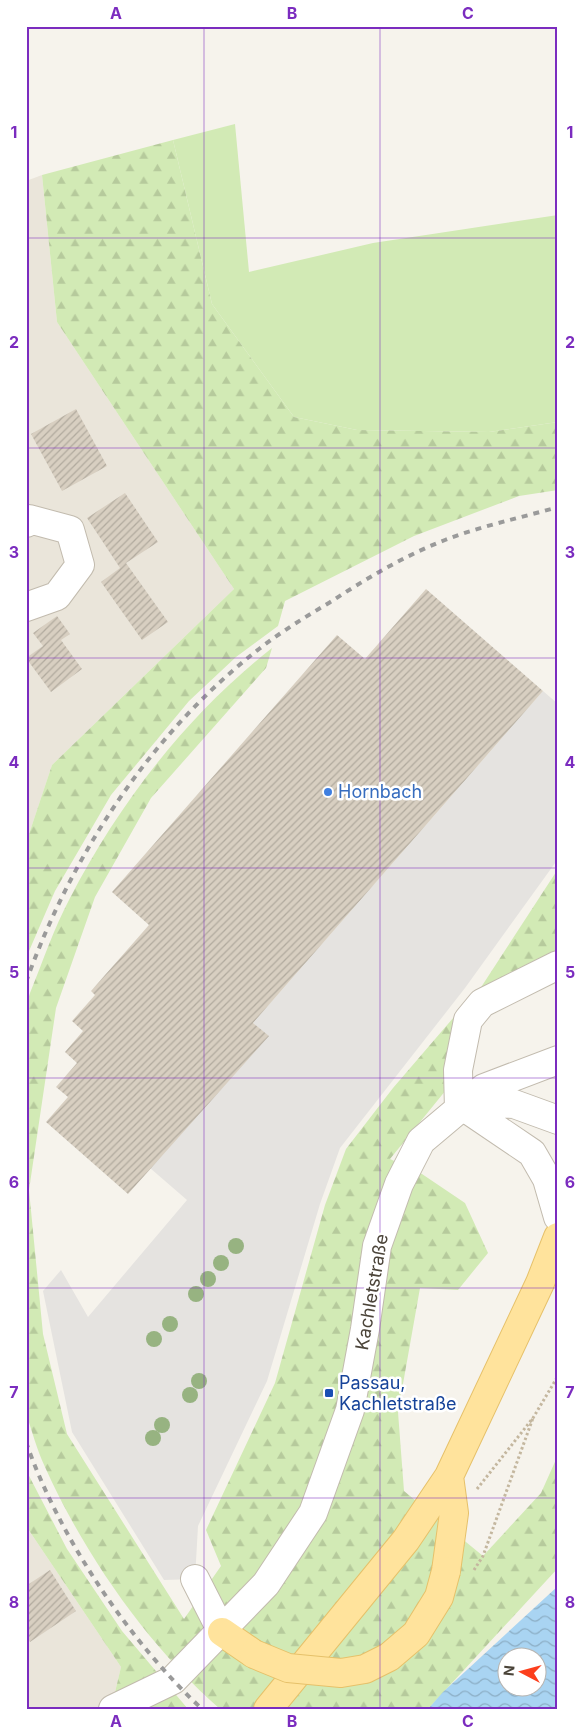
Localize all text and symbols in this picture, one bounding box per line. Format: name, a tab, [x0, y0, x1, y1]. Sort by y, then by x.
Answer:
text: A	[110, 3, 122, 23]
text: B	[287, 3, 297, 23]
text: C	[462, 3, 474, 23]
text: 1	[11, 122, 17, 142]
text: 1	[567, 122, 573, 142]
text: 2	[9, 332, 19, 352]
text: 2	[565, 332, 575, 352]
text: 3	[9, 542, 19, 562]
text: 3	[565, 542, 575, 562]
text: 4	[9, 752, 20, 772]
text: 4	[565, 752, 576, 772]
place label: Hornbach	[338, 781, 422, 802]
marker: Hornbach	[322, 786, 334, 798]
text: 5	[9, 962, 19, 982]
text: 5	[565, 962, 575, 982]
text: 6	[9, 1172, 19, 1192]
text: 6	[565, 1172, 575, 1192]
street label: Kachletstraße	[351, 1232, 392, 1352]
place label: Passau, Kachletstraße	[339, 1372, 457, 1414]
text: 7	[9, 1382, 19, 1402]
text: 7	[565, 1382, 575, 1402]
marker: Passau, Kachletstraße	[323, 1387, 335, 1399]
text: 8	[9, 1592, 19, 1612]
text: 8	[565, 1592, 575, 1612]
north arrow	[496, 1648, 546, 1698]
text: N	[500, 1664, 518, 1677]
text: A	[110, 1711, 122, 1731]
text: B	[287, 1711, 297, 1731]
text: C	[462, 1711, 474, 1731]

